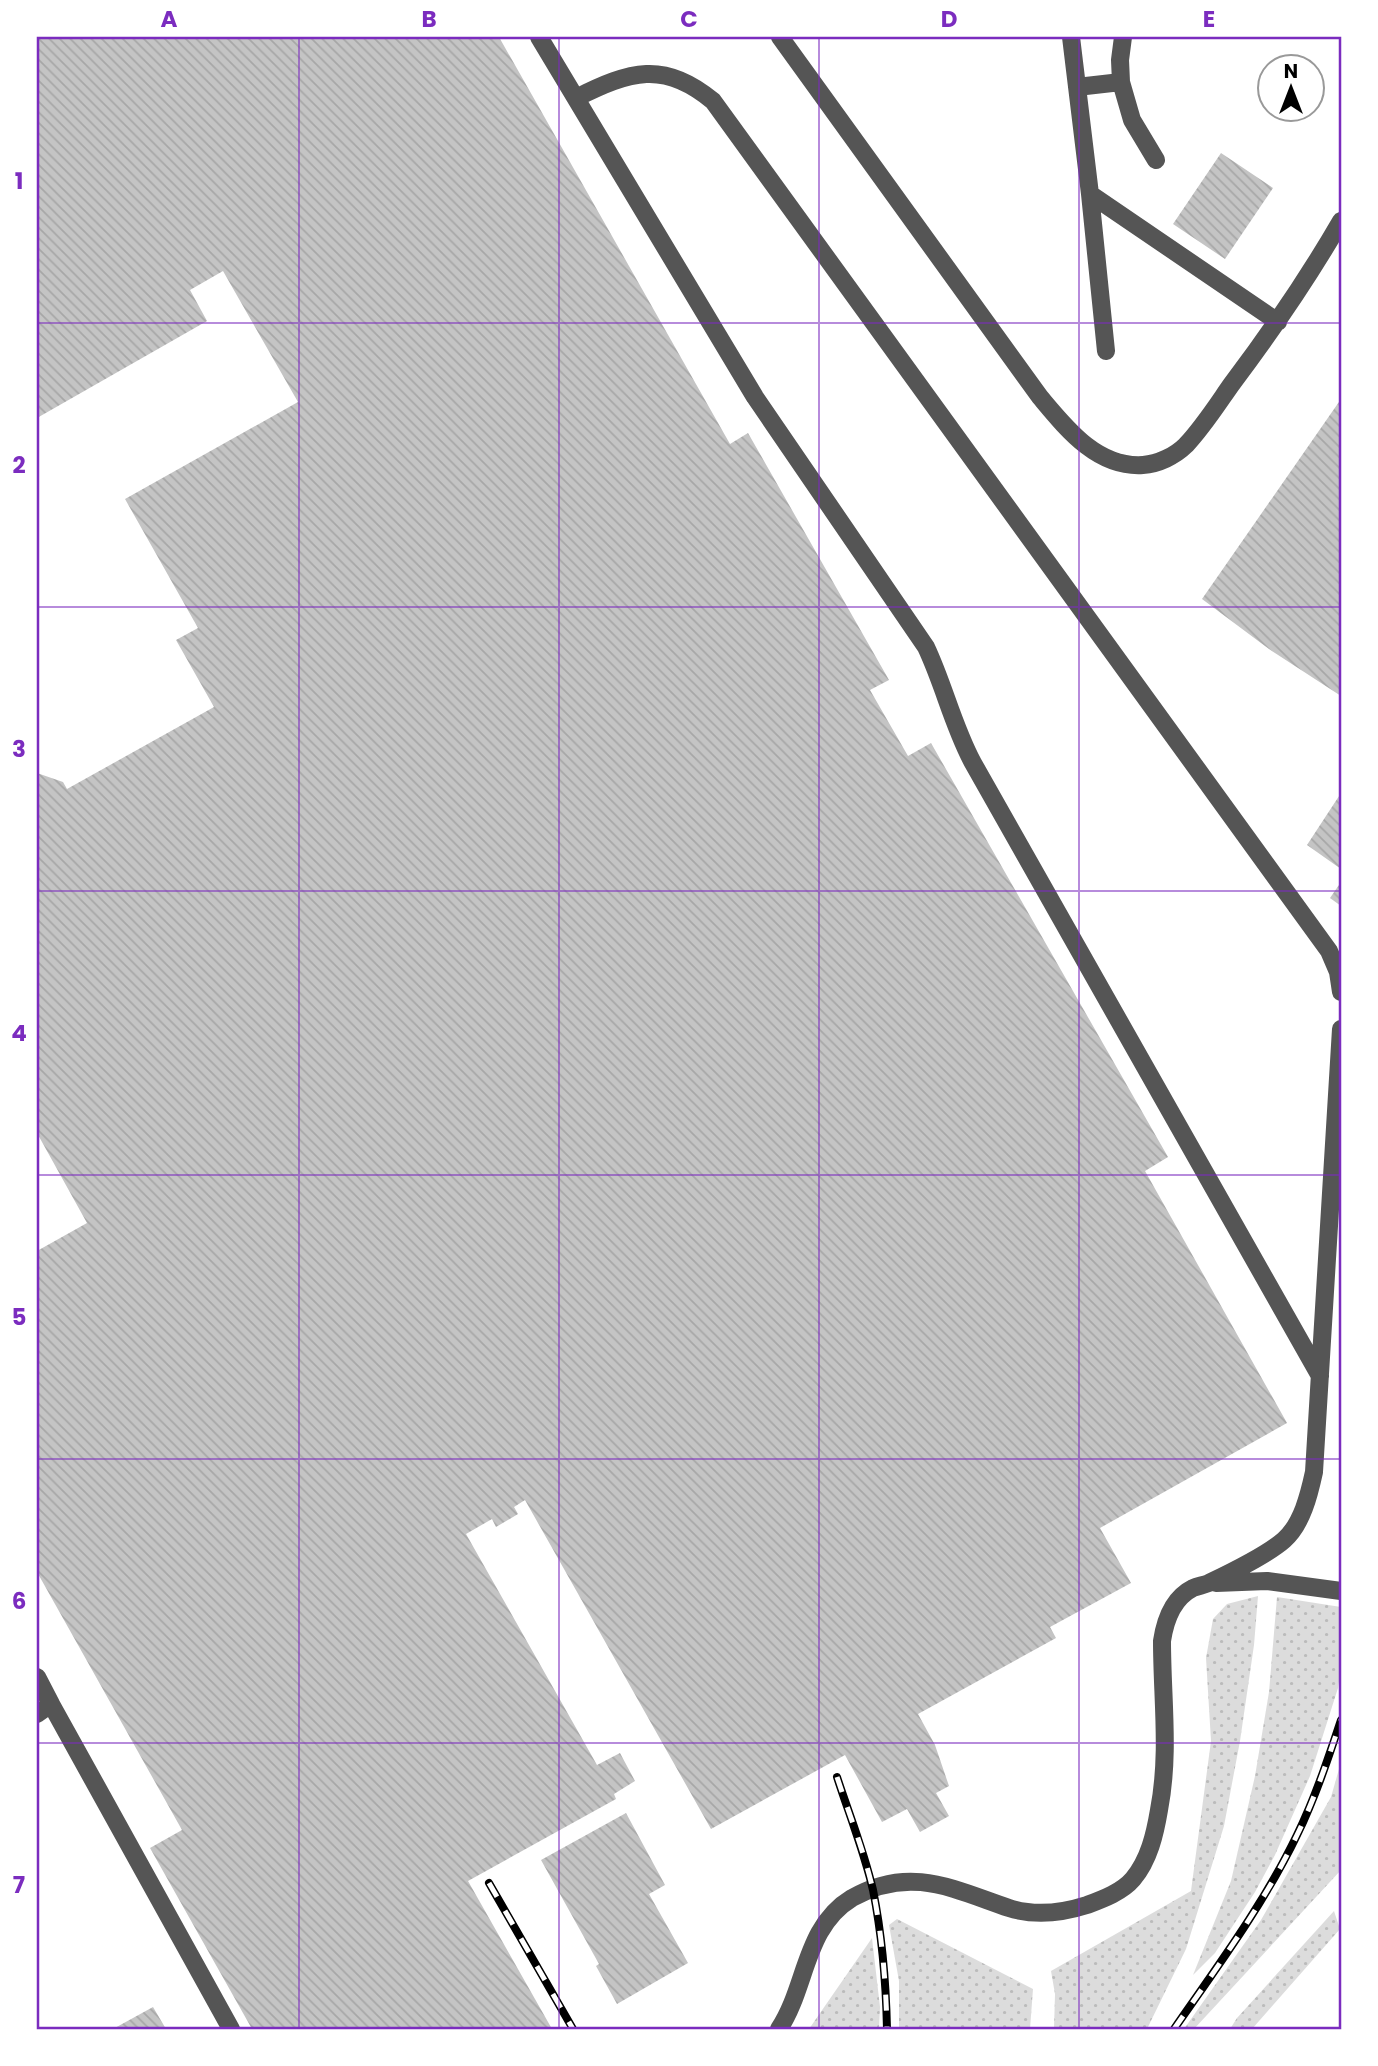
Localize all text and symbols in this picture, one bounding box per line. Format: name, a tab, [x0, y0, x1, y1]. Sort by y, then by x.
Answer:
text: A	[161, 3, 178, 35]
text: B	[421, 3, 437, 35]
text: C	[680, 3, 698, 35]
text: D	[941, 3, 957, 35]
text: E	[1203, 3, 1215, 35]
north arrow	[1256, 52, 1326, 122]
text: N	[1284, 58, 1298, 85]
text: 1	[15, 165, 23, 197]
text: 2	[12, 449, 26, 481]
text: 3	[12, 733, 26, 765]
text: 4	[11, 1017, 27, 1049]
text: 5	[12, 1301, 26, 1333]
text: 6	[12, 1585, 26, 1617]
text: 7	[13, 1869, 25, 1901]

